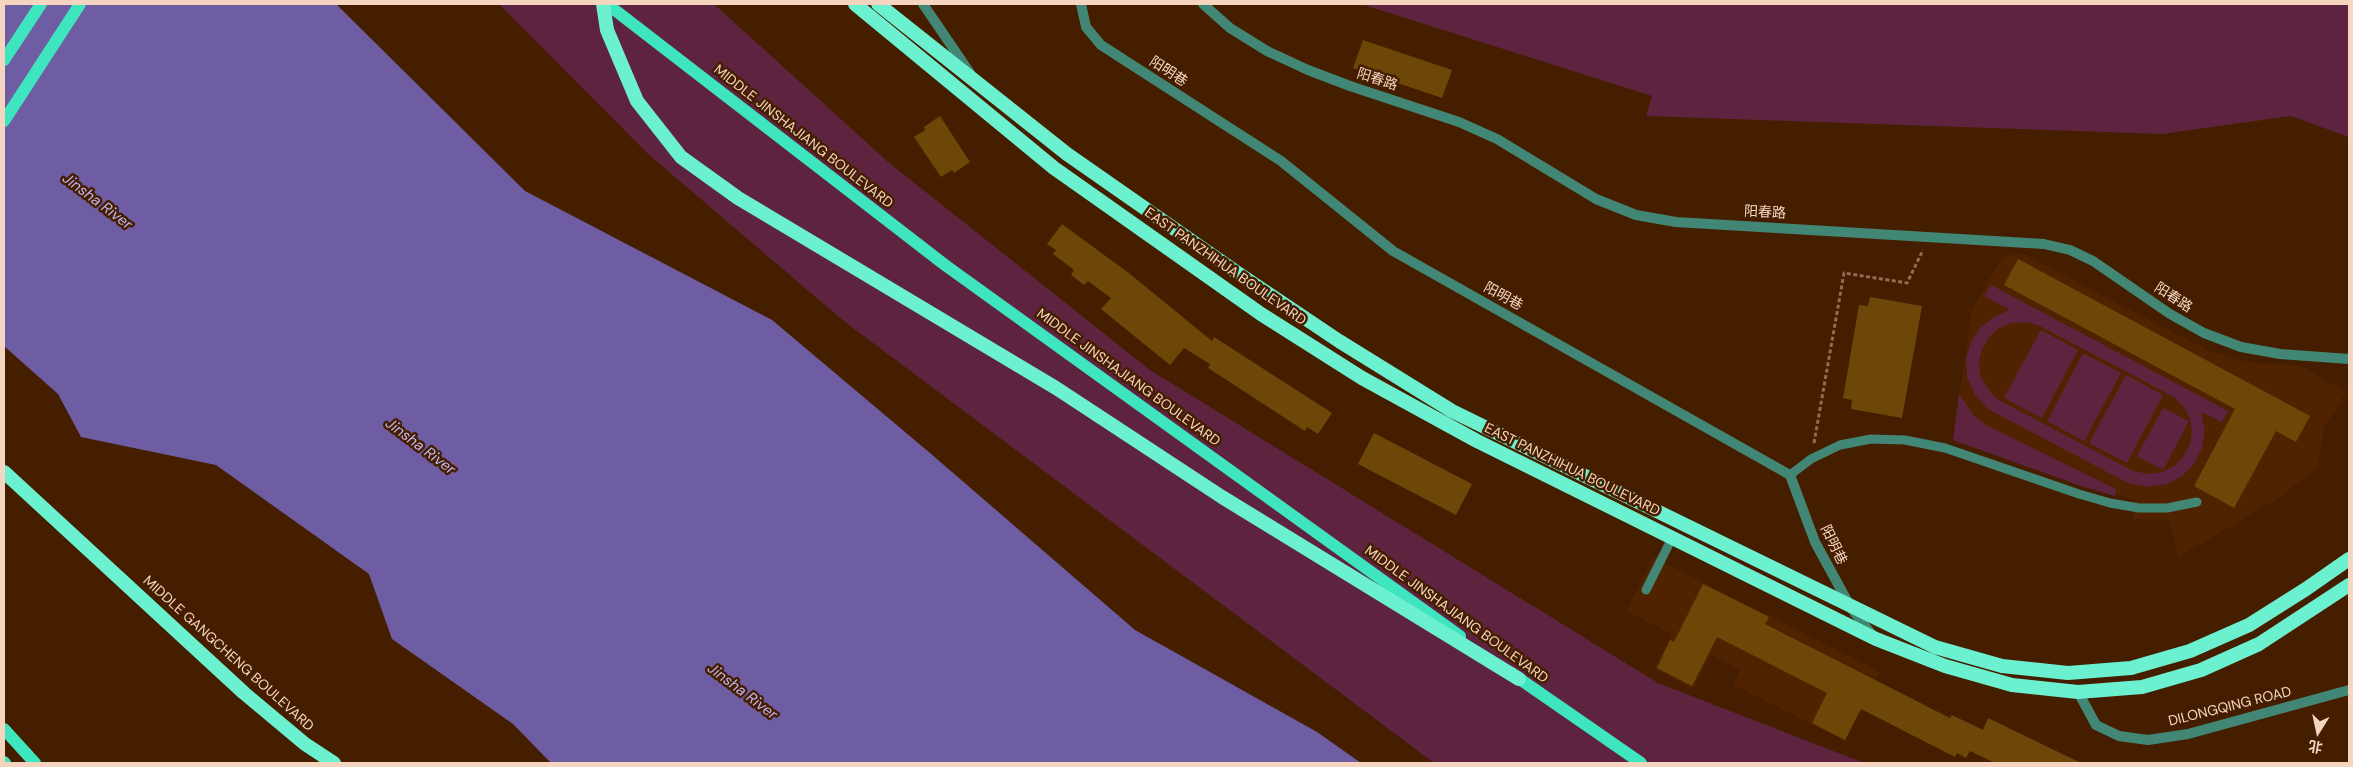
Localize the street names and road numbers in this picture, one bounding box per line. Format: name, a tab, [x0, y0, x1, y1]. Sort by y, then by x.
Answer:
street label: 阳明巷	[1146, 54, 1190, 90]
street label: MIDDLE JINSHAJIANG BOULEVARD	[710, 62, 896, 212]
street label: 阳春路	[1354, 66, 1400, 94]
street label: 阳春路	[1744, 204, 1786, 222]
street label: EAST PANZHIHUA BOULEVARD	[1141, 205, 1309, 329]
street label: 阳明巷	[1481, 279, 1525, 315]
street label: 阳春路	[2151, 280, 2195, 316]
street label: MIDDLE JINSHAJIANG BOULEVARD	[1033, 306, 1223, 450]
street label: EAST PANZHIHUA BOULEVARD	[1481, 420, 1663, 520]
street label: 阳明巷	[1816, 522, 1850, 568]
street label: MIDDLE JINSHAJIANG BOULEVARD	[1361, 543, 1551, 687]
street label: MIDDLE GANGCHENG BOULEVARD	[139, 573, 317, 735]
street label: DILONGQING ROAD	[2167, 684, 2293, 730]

